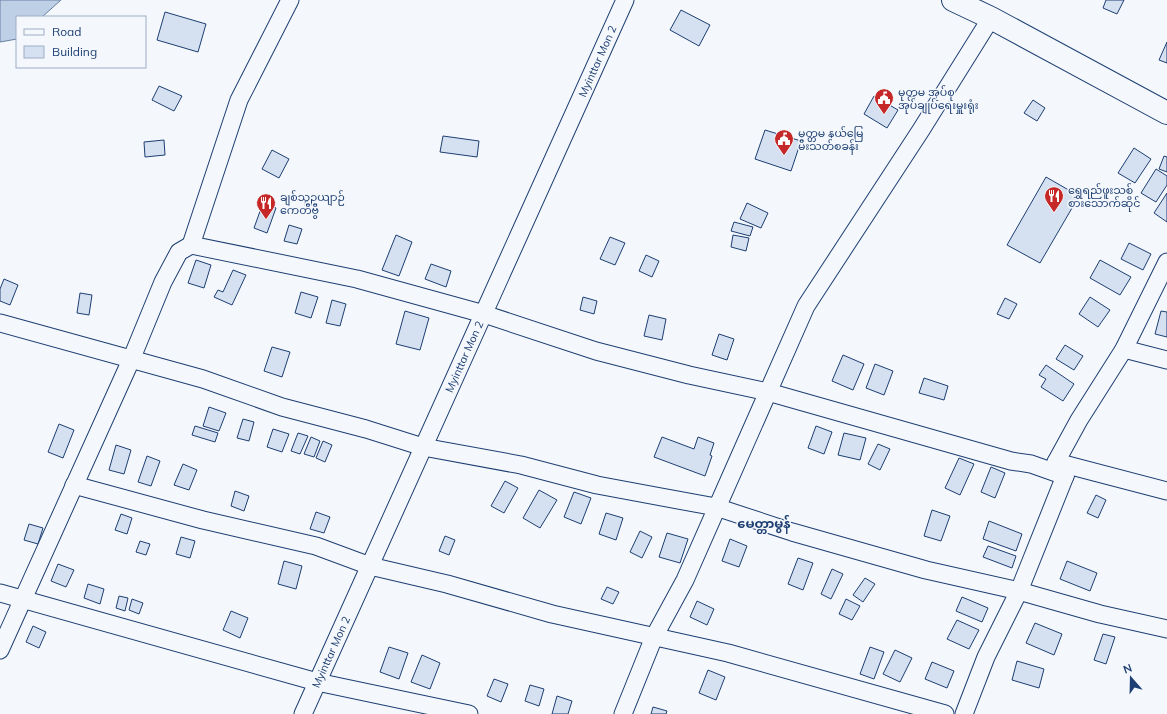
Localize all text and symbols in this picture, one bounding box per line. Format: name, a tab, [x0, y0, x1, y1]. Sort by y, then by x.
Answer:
legend	[16, 16, 146, 68]
street label: Myinttar Mon 2	[575, 23, 620, 99]
text: Road	[52, 24, 81, 39]
text: Building	[52, 44, 97, 59]
place label: မုတ္တမ အုပ်စု အုပ်ချုပ်ရေးမှူးရုံး	[898, 85, 979, 114]
public building icon: မုတ္တမ အုပ်စု အုပ်ချုပ်ရေးမှူးရုံး	[873, 87, 895, 115]
place label: မုတ္တမ နယ်မြေ မီးသတ်စခန်း	[798, 126, 864, 155]
public building icon: မုတ္တမ နယ်မြေ မီးသတ်စခန်း	[773, 128, 795, 156]
place label: ရွှေရည်ဖူးသစ် စားသောက်ဆိုင်	[1068, 183, 1140, 212]
restaurant icon: ရွှေရည်ဖူးသစ် စားသောက်ဆိုင်	[1043, 185, 1065, 213]
place label: ချစ်သူဥယျာဉ် ကေတီဗွီ	[280, 190, 345, 219]
restaurant icon: ချစ်သူဥယျာဉ် ကေတီဗွီ	[255, 192, 277, 220]
street label: Myinttar Mon 2	[442, 318, 487, 395]
district label: မေတ္တာမွန်	[737, 514, 791, 534]
street label: Myinttar Mon 2	[309, 614, 353, 690]
north arrow	[1111, 658, 1151, 698]
text: N	[1121, 661, 1134, 677]

